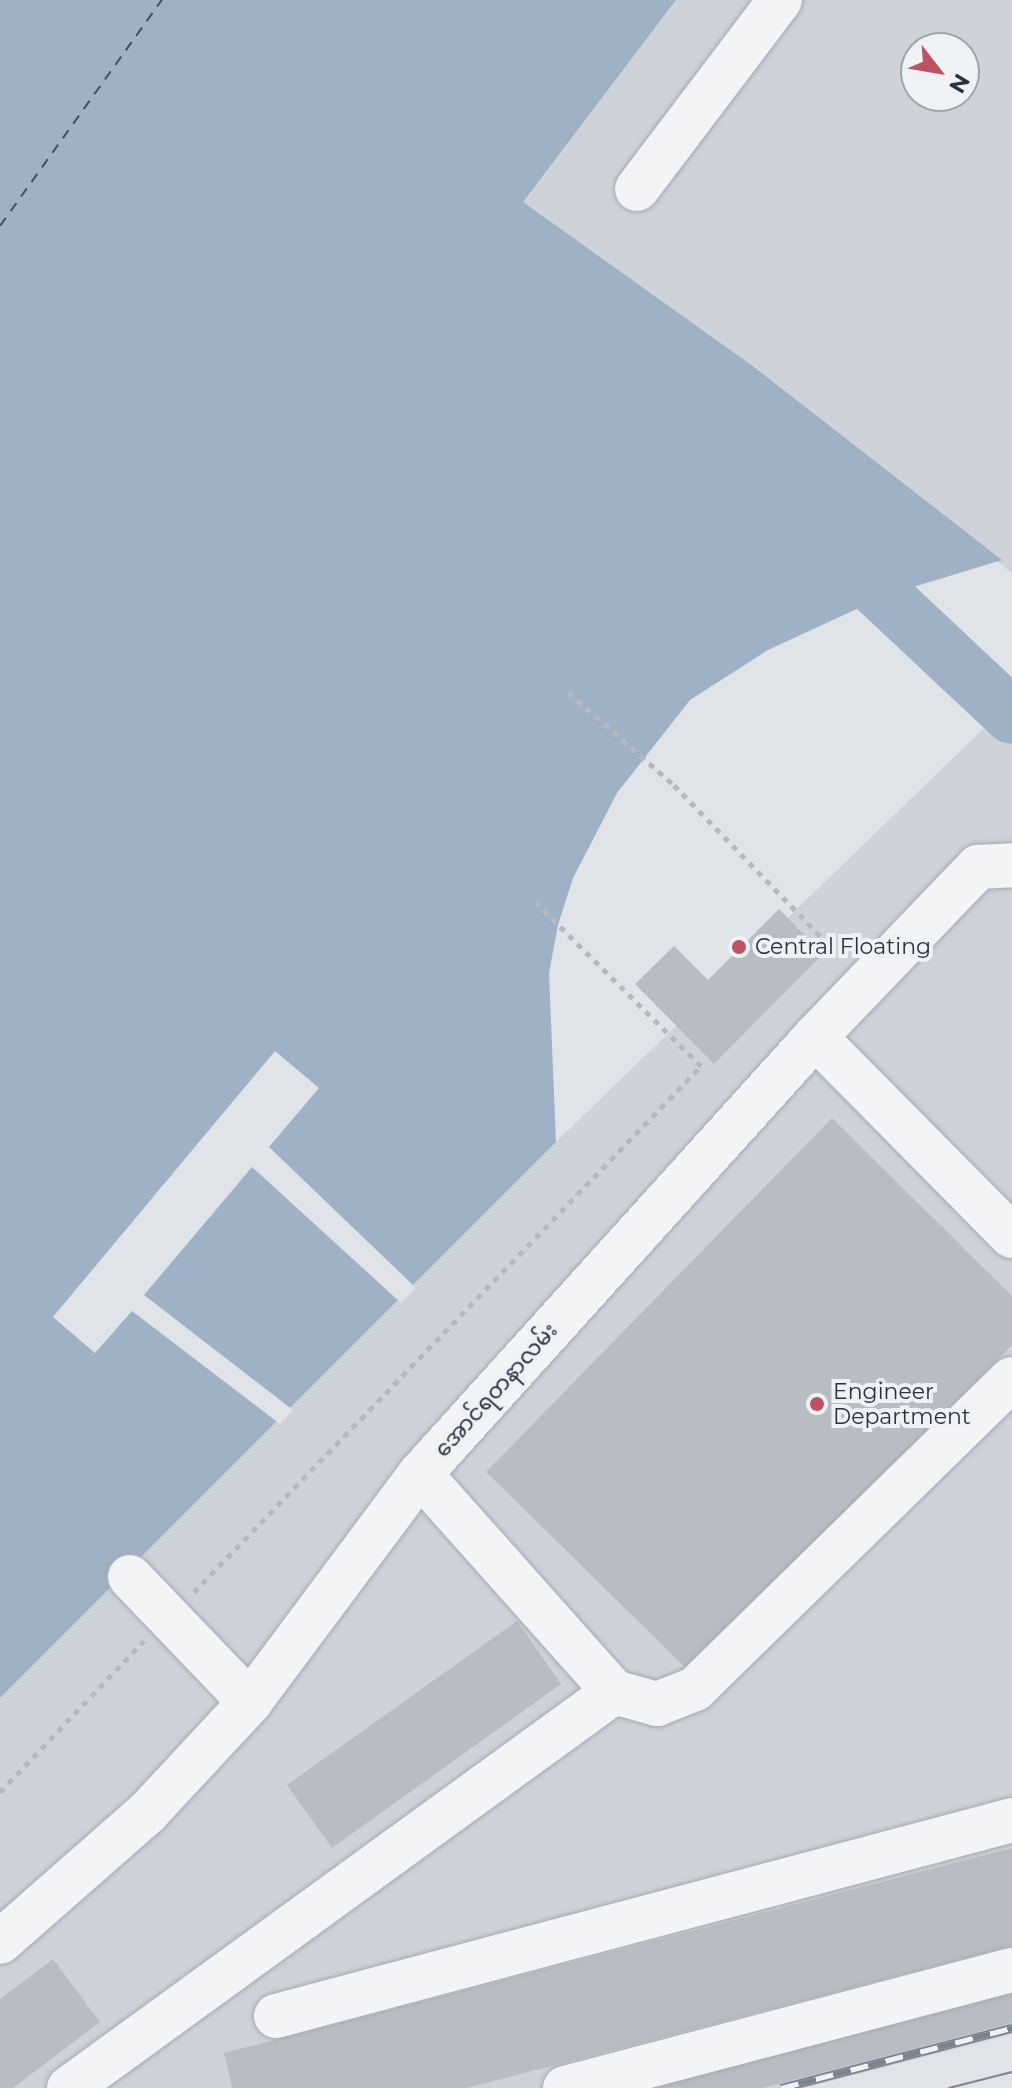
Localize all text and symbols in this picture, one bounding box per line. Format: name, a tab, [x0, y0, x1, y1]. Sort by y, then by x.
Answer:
north arrow	[900, 32, 980, 112]
text: N	[943, 69, 975, 98]
place label: Central Floating	[755, 934, 931, 960]
marker: Central Floating	[730, 938, 748, 956]
street label: အောင်ရတနာလမ်း	[429, 1318, 563, 1462]
place label: Engineer Department	[833, 1378, 971, 1430]
marker: Engineer Department	[808, 1395, 826, 1413]

